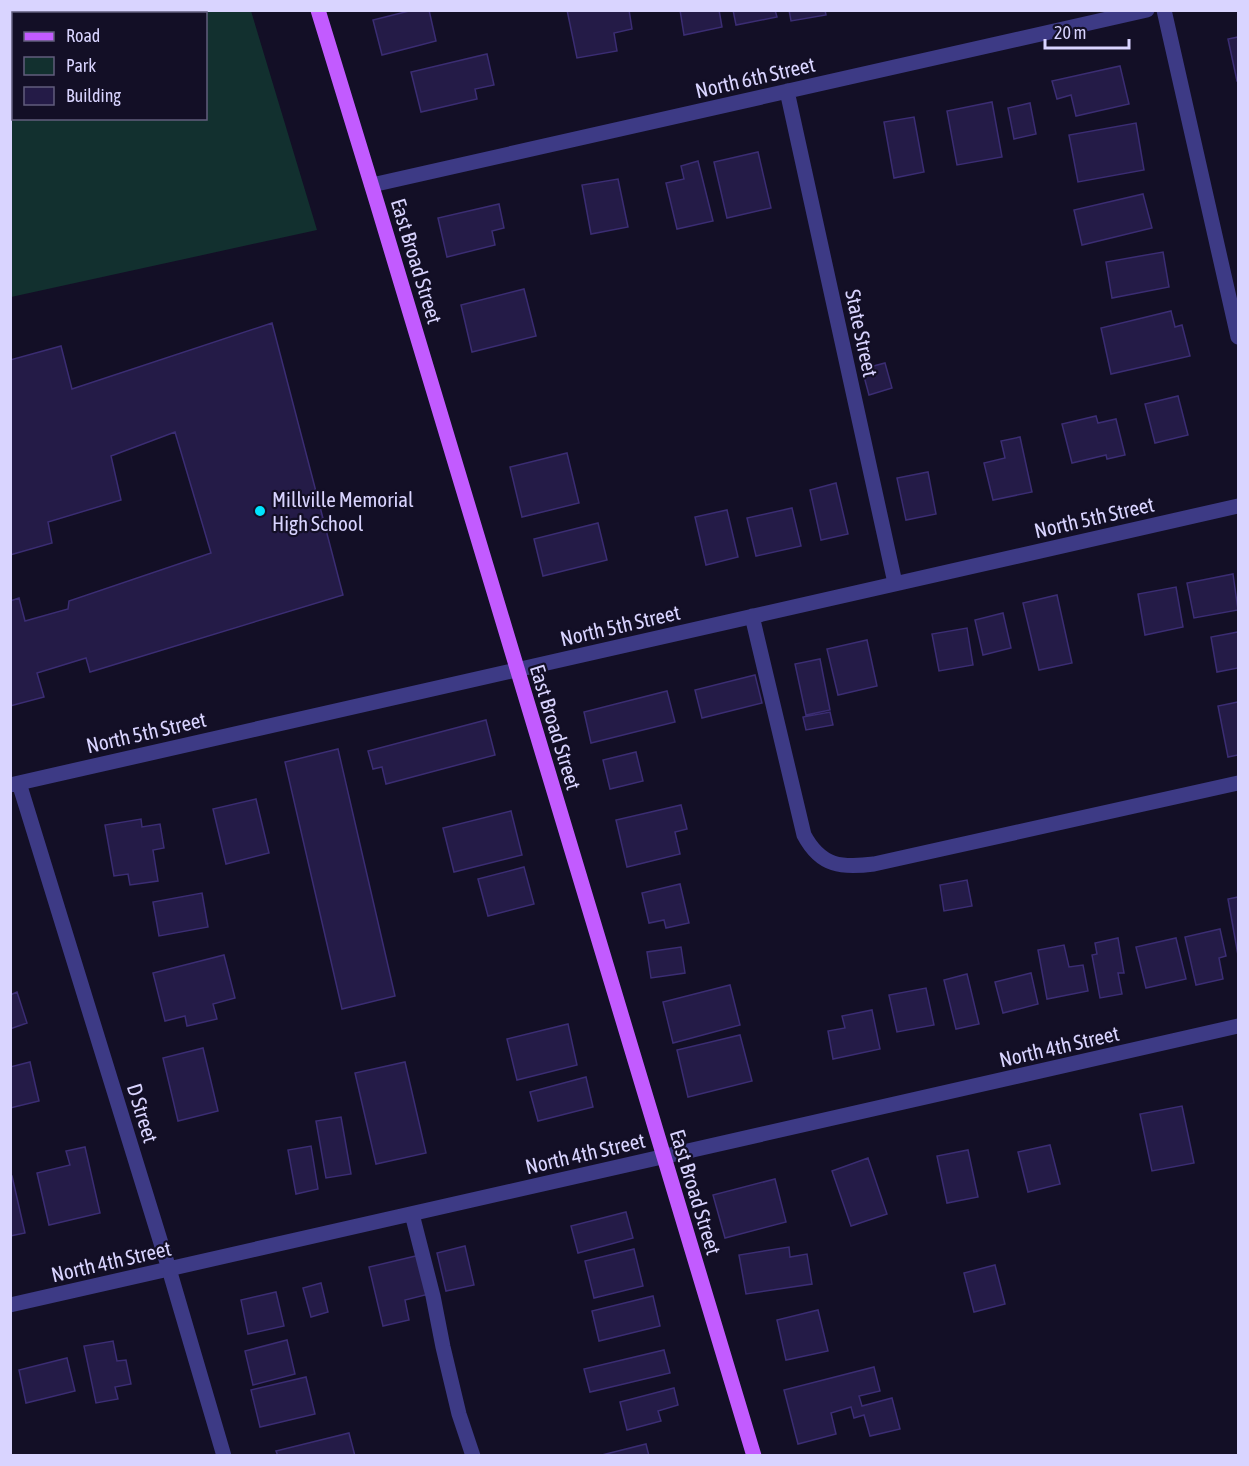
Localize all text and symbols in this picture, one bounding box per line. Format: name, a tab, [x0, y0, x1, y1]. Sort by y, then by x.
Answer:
legend	[12, 12, 207, 120]
scale bar	[1045, 12, 1129, 50]
text: 20 m	[1054, 22, 1086, 43]
text: Road	[66, 25, 100, 46]
street label: North 6th Street	[693, 52, 817, 102]
text: Park	[66, 55, 96, 76]
text: Building	[66, 85, 121, 106]
street label: East Broad Street	[387, 195, 447, 327]
street label: State Street	[841, 287, 883, 379]
place label: Millville Memorial High School	[272, 487, 414, 535]
street label: North 5th Street	[1032, 492, 1156, 542]
marker: Millville Memorial High School	[253, 504, 267, 518]
street label: North 5th Street	[558, 600, 682, 650]
street label: East Broad Street	[526, 661, 586, 793]
street label: North 5th Street	[84, 707, 208, 757]
street label: North 4th Street	[997, 1021, 1121, 1071]
street label: D Street	[123, 1080, 163, 1146]
street label: East Broad Street	[666, 1126, 726, 1258]
street label: North 4th Street	[523, 1128, 647, 1178]
street label: North 4th Street	[49, 1236, 173, 1286]

